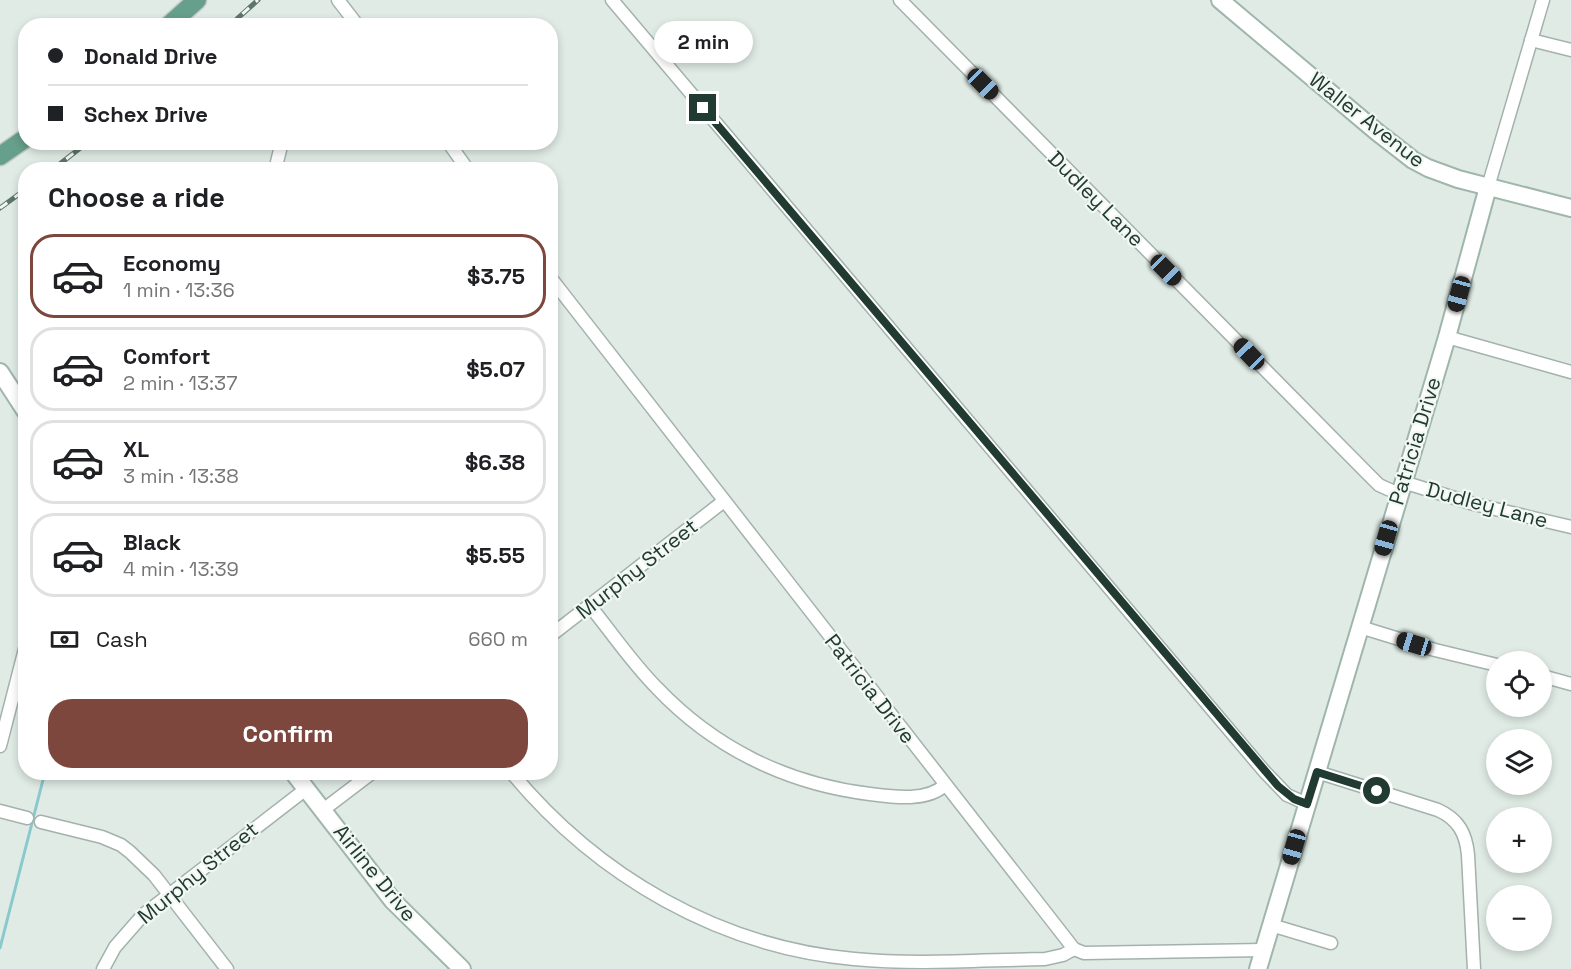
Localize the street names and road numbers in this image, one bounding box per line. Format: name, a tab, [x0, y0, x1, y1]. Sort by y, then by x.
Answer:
street label: Waller Avenue	[1304, 66, 1431, 173]
street label: Dudley Lane	[1043, 145, 1150, 252]
street label: Patricia Drive	[1382, 374, 1447, 508]
street label: Dudley Lane	[1423, 475, 1551, 534]
street label: Murphy Street	[570, 513, 703, 625]
street label: Patricia Drive	[819, 628, 922, 749]
street label: Murphy Street	[132, 816, 264, 930]
street label: Airline Drive	[328, 818, 423, 927]

